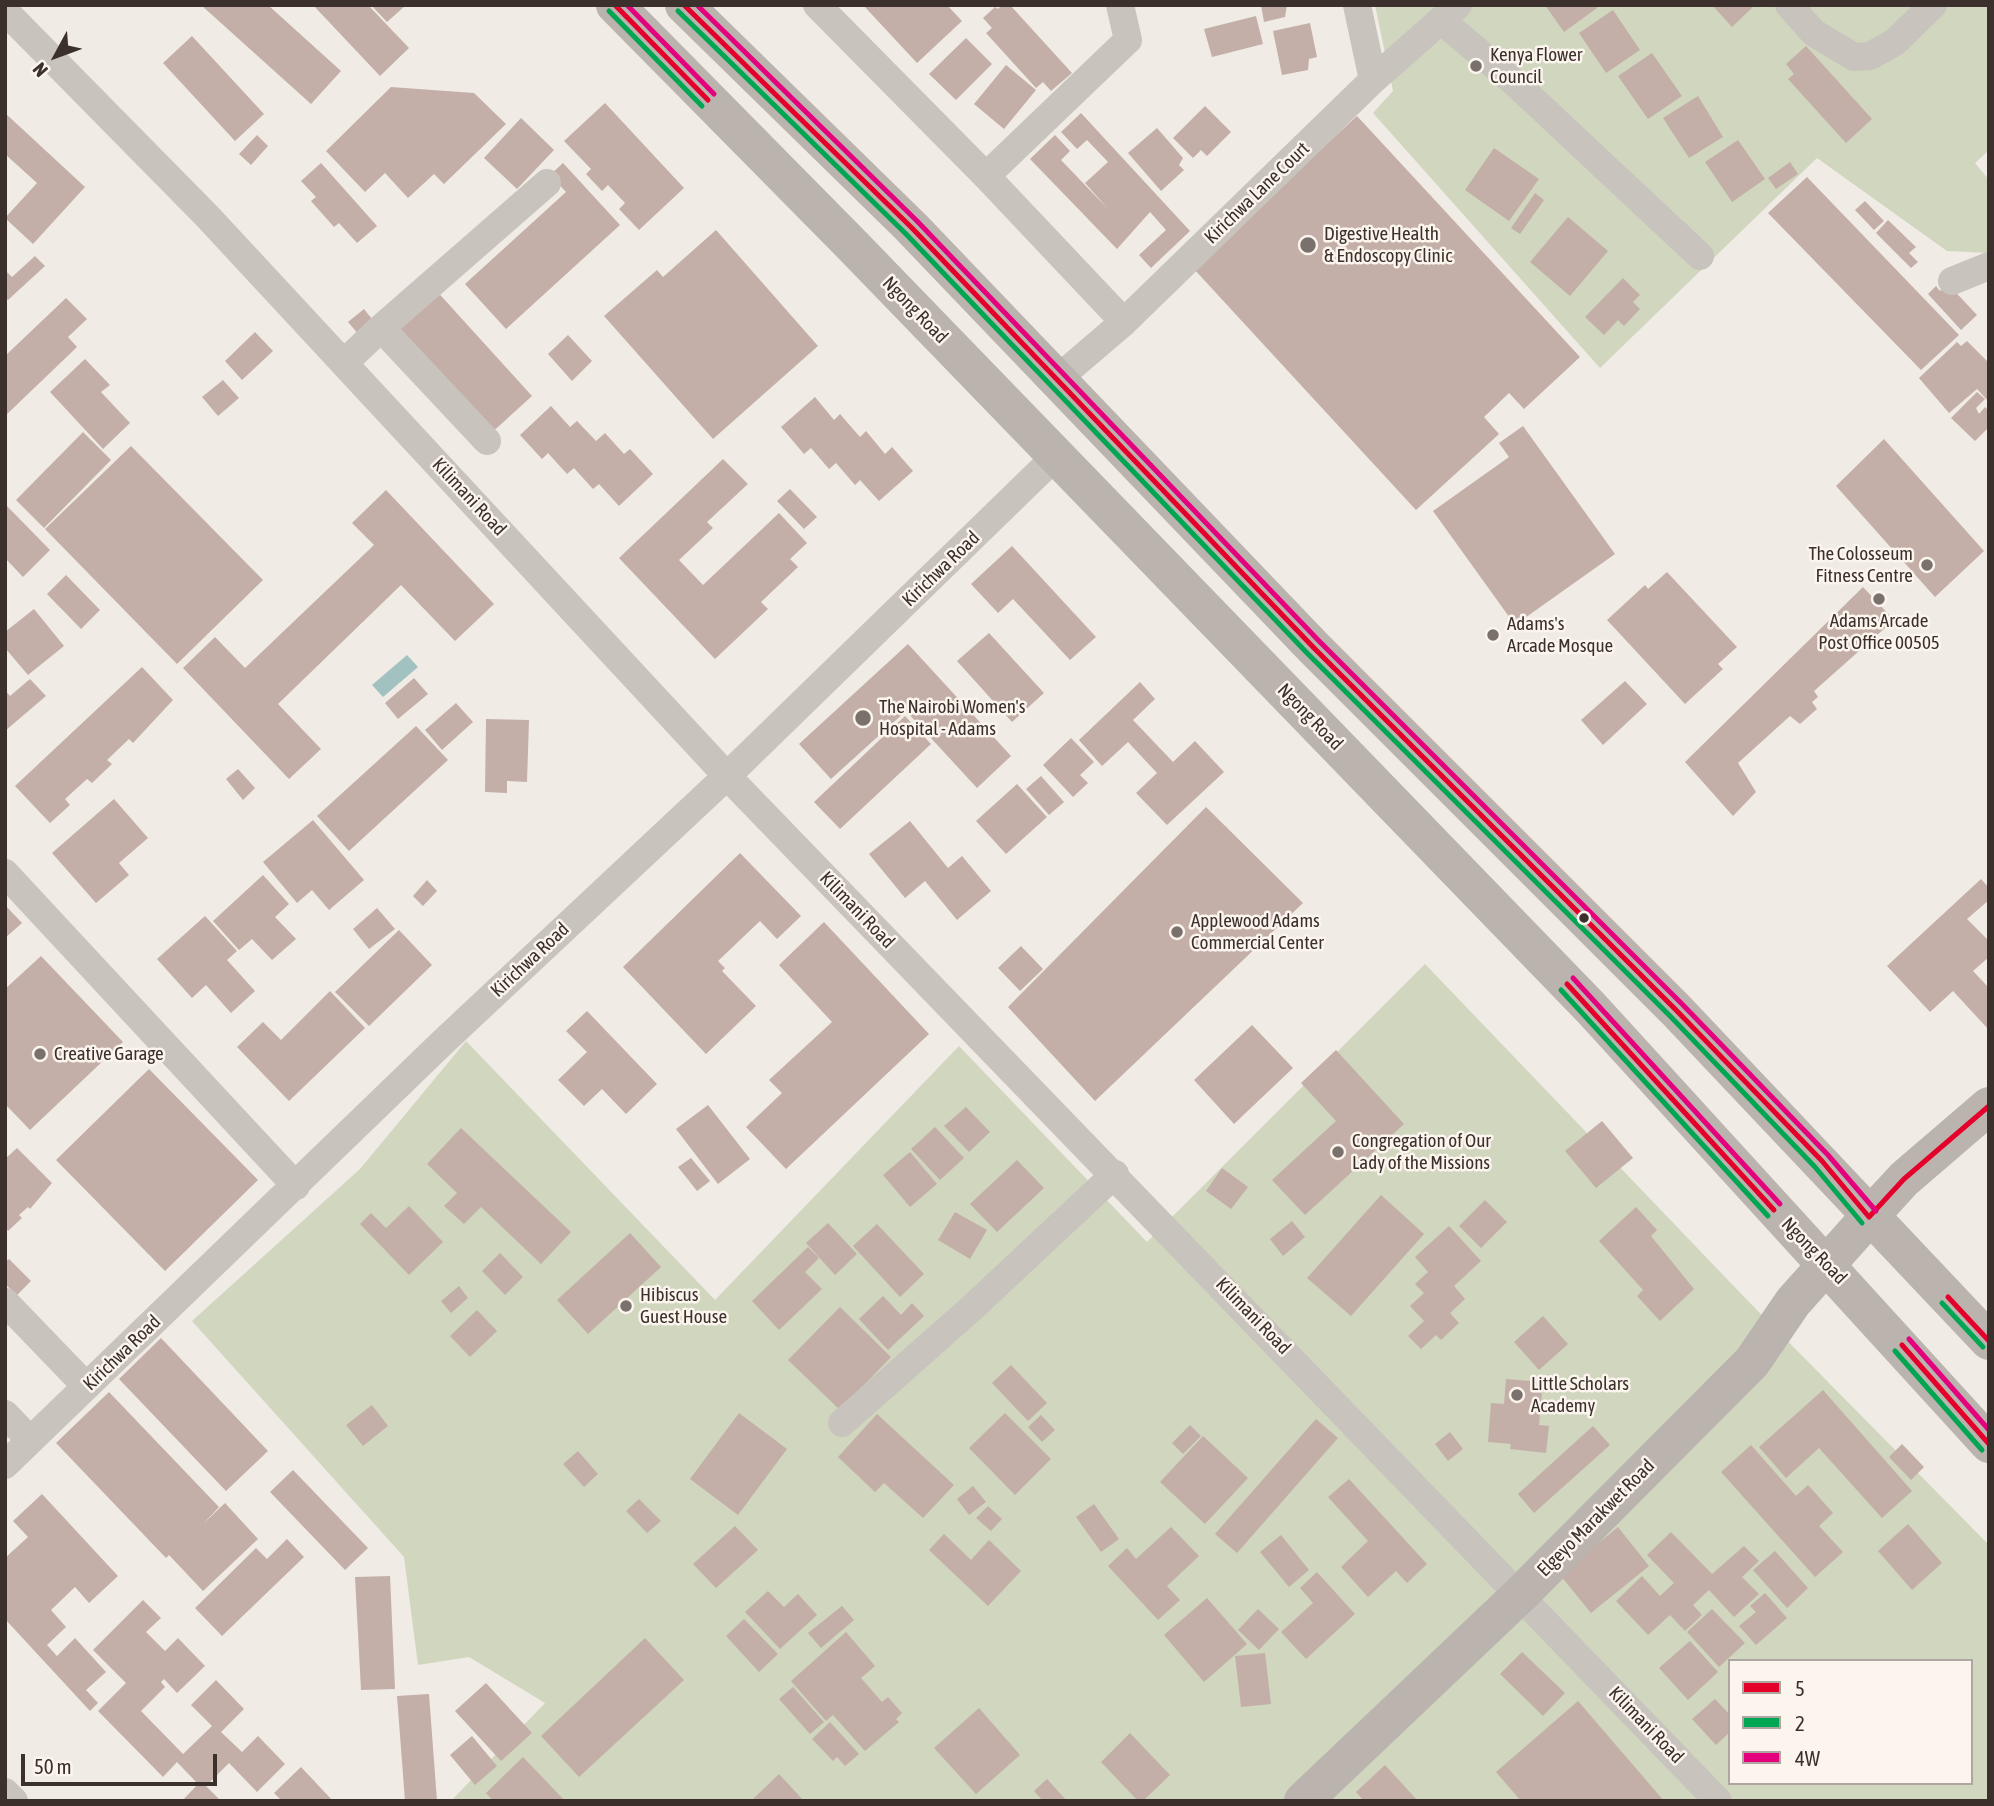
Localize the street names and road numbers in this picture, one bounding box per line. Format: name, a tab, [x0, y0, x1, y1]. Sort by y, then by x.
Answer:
street label: Kirichwa Lane Court	[1200, 137, 1314, 249]
street label: Ngong Road	[878, 272, 952, 348]
street label: Kilimani Road	[427, 453, 511, 541]
street label: Kirichwa Road	[898, 526, 984, 612]
street label: Ngong Road	[1273, 679, 1347, 755]
street label: Kilimani Road	[815, 867, 899, 953]
street label: Kirichwa Road	[486, 918, 574, 1002]
street label: Ngong Road	[1777, 1213, 1851, 1289]
street label: Kilimani Road	[1211, 1273, 1295, 1359]
street label: Kirichwa Road	[79, 1310, 165, 1396]
street label: Elgeyo Marakwet Road	[1533, 1455, 1659, 1581]
street label: Kilimani Road	[1604, 1682, 1688, 1768]

